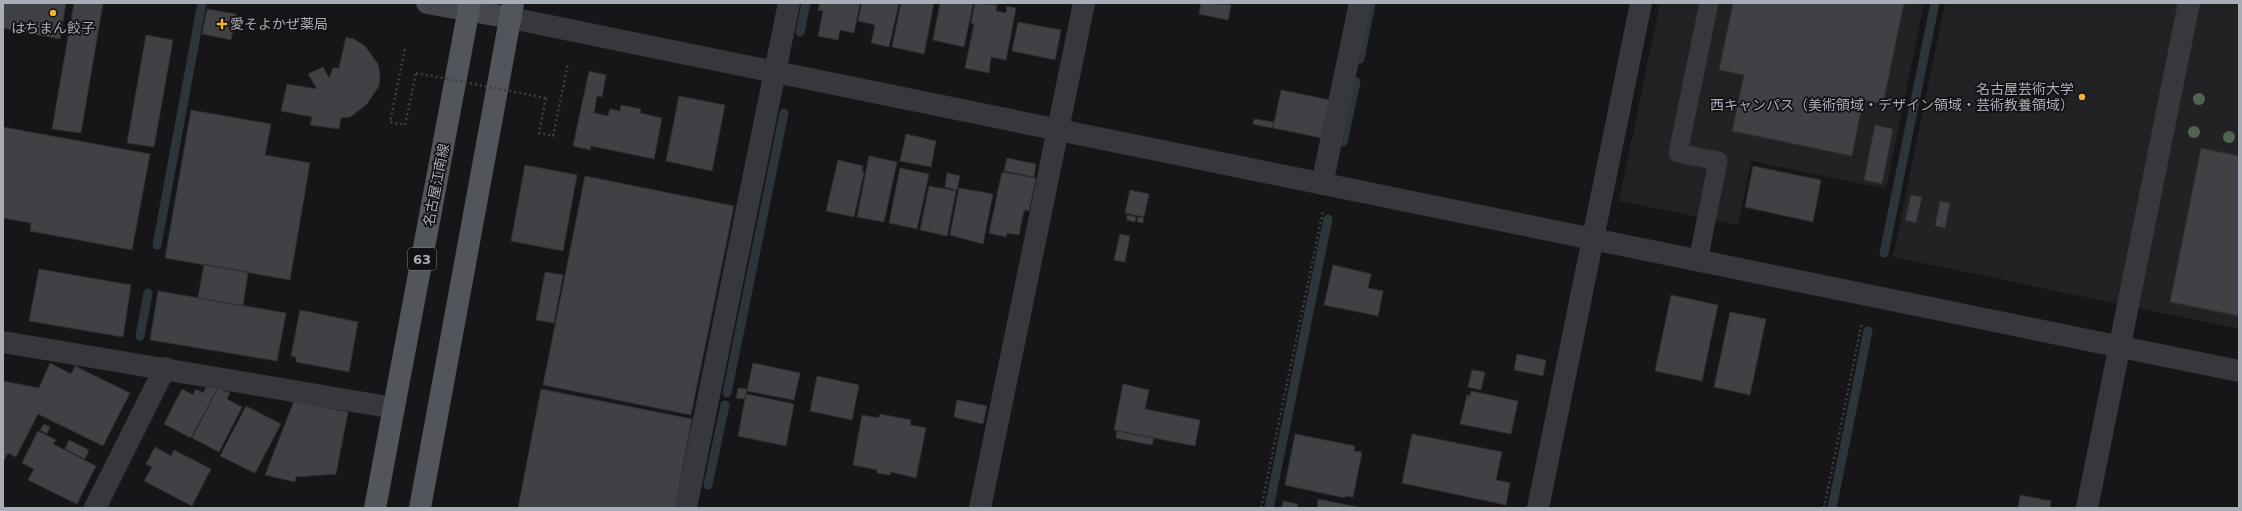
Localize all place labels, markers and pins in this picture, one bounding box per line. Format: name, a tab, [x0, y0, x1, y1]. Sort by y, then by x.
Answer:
marker: はちまん餃子	[48, 8, 58, 18]
place label: 愛そよかぜ薬局	[230, 16, 328, 32]
marker: 愛そよかぜ薬局	[217, 19, 227, 29]
place label: はちまん餃子	[11, 20, 95, 36]
place label: 名古屋芸術大学 西キャンパス（美術領域・デザイン領域・芸術教養領域）	[1710, 81, 2074, 113]
marker: 名古屋芸術大学 西キャンパス（美術領域・デザイン領域・芸術教養領域）	[2077, 92, 2087, 102]

